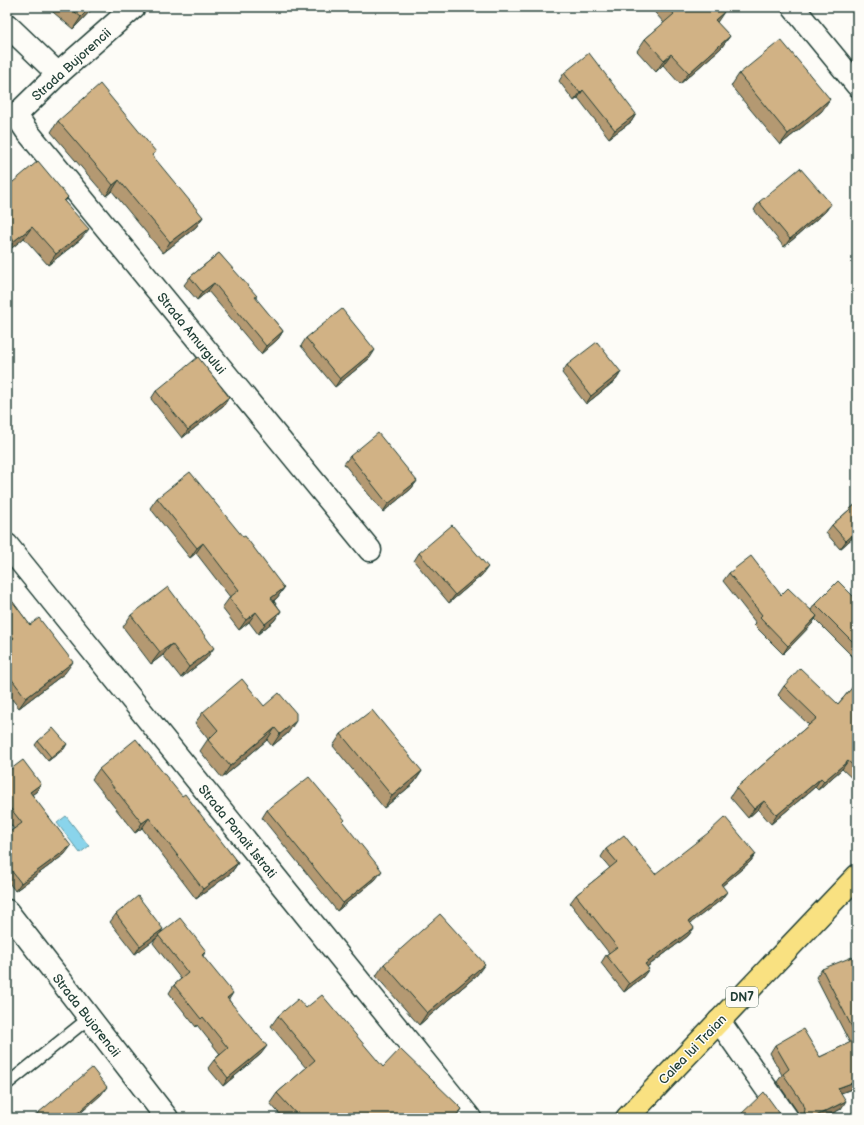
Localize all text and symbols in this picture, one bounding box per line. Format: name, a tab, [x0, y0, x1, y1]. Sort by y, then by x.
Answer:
street label: Strada Bujorencii	[29, 25, 115, 105]
street label: Strada Amurgului	[153, 290, 229, 378]
street label: Strada Panait Istrati	[195, 782, 280, 882]
street label: Strada Bujorencii	[49, 971, 124, 1060]
road number: DN7	[726, 987, 758, 1007]
street label: Calea lui Traian	[655, 1011, 730, 1088]

